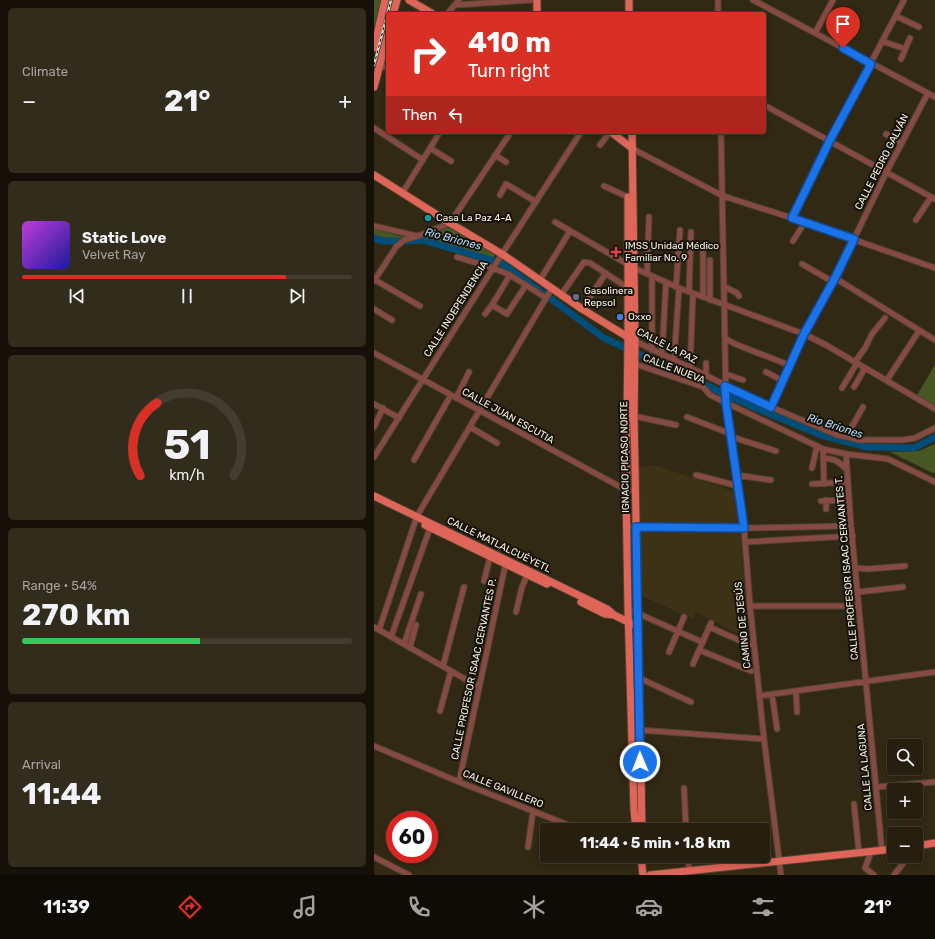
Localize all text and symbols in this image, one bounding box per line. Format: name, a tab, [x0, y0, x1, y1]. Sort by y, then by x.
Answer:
pin	[826, 7.0, 860, 48]
icon: arrive	[832, 13, 854, 35]
text: 410 m	[468, 26, 551, 59]
icon: right	[402, 28, 454, 80]
text: Turn right	[468, 60, 550, 82]
text: Climate	[22, 64, 68, 79]
text: 21°	[164, 83, 211, 119]
text: −	[22, 88, 36, 115]
text: +	[338, 88, 352, 115]
icon: left	[445, 104, 467, 126]
text: Then	[402, 106, 437, 124]
street label: CALLE PEDRO GALVÁN	[853, 112, 911, 212]
place label: Casa La Paz 4-A	[436, 212, 512, 224]
marker: Casa La Paz 4-A	[423, 213, 433, 223]
water label: Rio Briones	[423, 225, 483, 253]
text: Static Love	[82, 229, 166, 247]
place label: IMSS Unidad Médico Familiar No. 9	[625, 240, 719, 264]
marker: IMSS Unidad Médico Familiar No. 9	[610, 246, 622, 258]
text: Velvet Ray	[82, 247, 145, 262]
street label: CALLE INDEPENDENCIA	[421, 258, 491, 359]
icon: previous	[66, 285, 88, 307]
icon: pause	[176, 285, 198, 307]
icon: next	[286, 285, 308, 307]
place label: Gasolinera Repsol	[584, 285, 633, 309]
marker: Gasolinera Repsol	[571, 292, 581, 302]
place label: Oxxo	[628, 311, 651, 323]
marker: Oxxo	[615, 312, 625, 322]
street label: CALLE LA PAZ	[635, 326, 699, 366]
street label: CALLE NUEVA	[641, 352, 707, 386]
street label: CALLE JUAN ESCUTIA	[460, 386, 556, 446]
street label: IGNACIO PICASO NORTE	[618, 401, 632, 513]
water label: Rio Briones	[805, 411, 865, 441]
text: 51	[163, 419, 211, 468]
text: km/h	[169, 466, 205, 483]
street label: CALLE PROFESOR ISAAC CERVANTES T.	[833, 476, 861, 660]
street label: CALLE MATLALCUÉYETL	[445, 515, 553, 576]
street label: CALLE PROFESOR ISAAC CERVANTES P.	[449, 577, 499, 761]
text: Range · 54%	[22, 578, 97, 593]
street label: CAMINO DE JESÚS	[732, 581, 754, 669]
text: 270 km	[22, 597, 131, 633]
street label: CALLE LA LAGUNA	[855, 723, 875, 811]
map controls	[887, 739, 923, 863]
button: search	[887, 739, 923, 775]
position arrow	[619, 741, 661, 783]
text: Arrival	[22, 757, 61, 772]
street label: CALLE GAVILLERO	[461, 767, 545, 811]
text: 11:44	[22, 776, 102, 812]
button: +	[887, 783, 923, 819]
speed limit sign: 60	[386, 811, 438, 863]
button: −	[887, 827, 923, 863]
text: 11:44 · 5 min · 1.8 km	[580, 834, 730, 852]
icon: directions	[176, 893, 204, 921]
icon: music	[291, 893, 319, 921]
icon: phone	[405, 893, 433, 921]
icon: climate	[520, 893, 548, 921]
icon: car	[635, 893, 663, 921]
icon: filters	[749, 893, 777, 921]
text: 11:39	[43, 896, 90, 918]
text: 21°	[864, 896, 892, 918]

